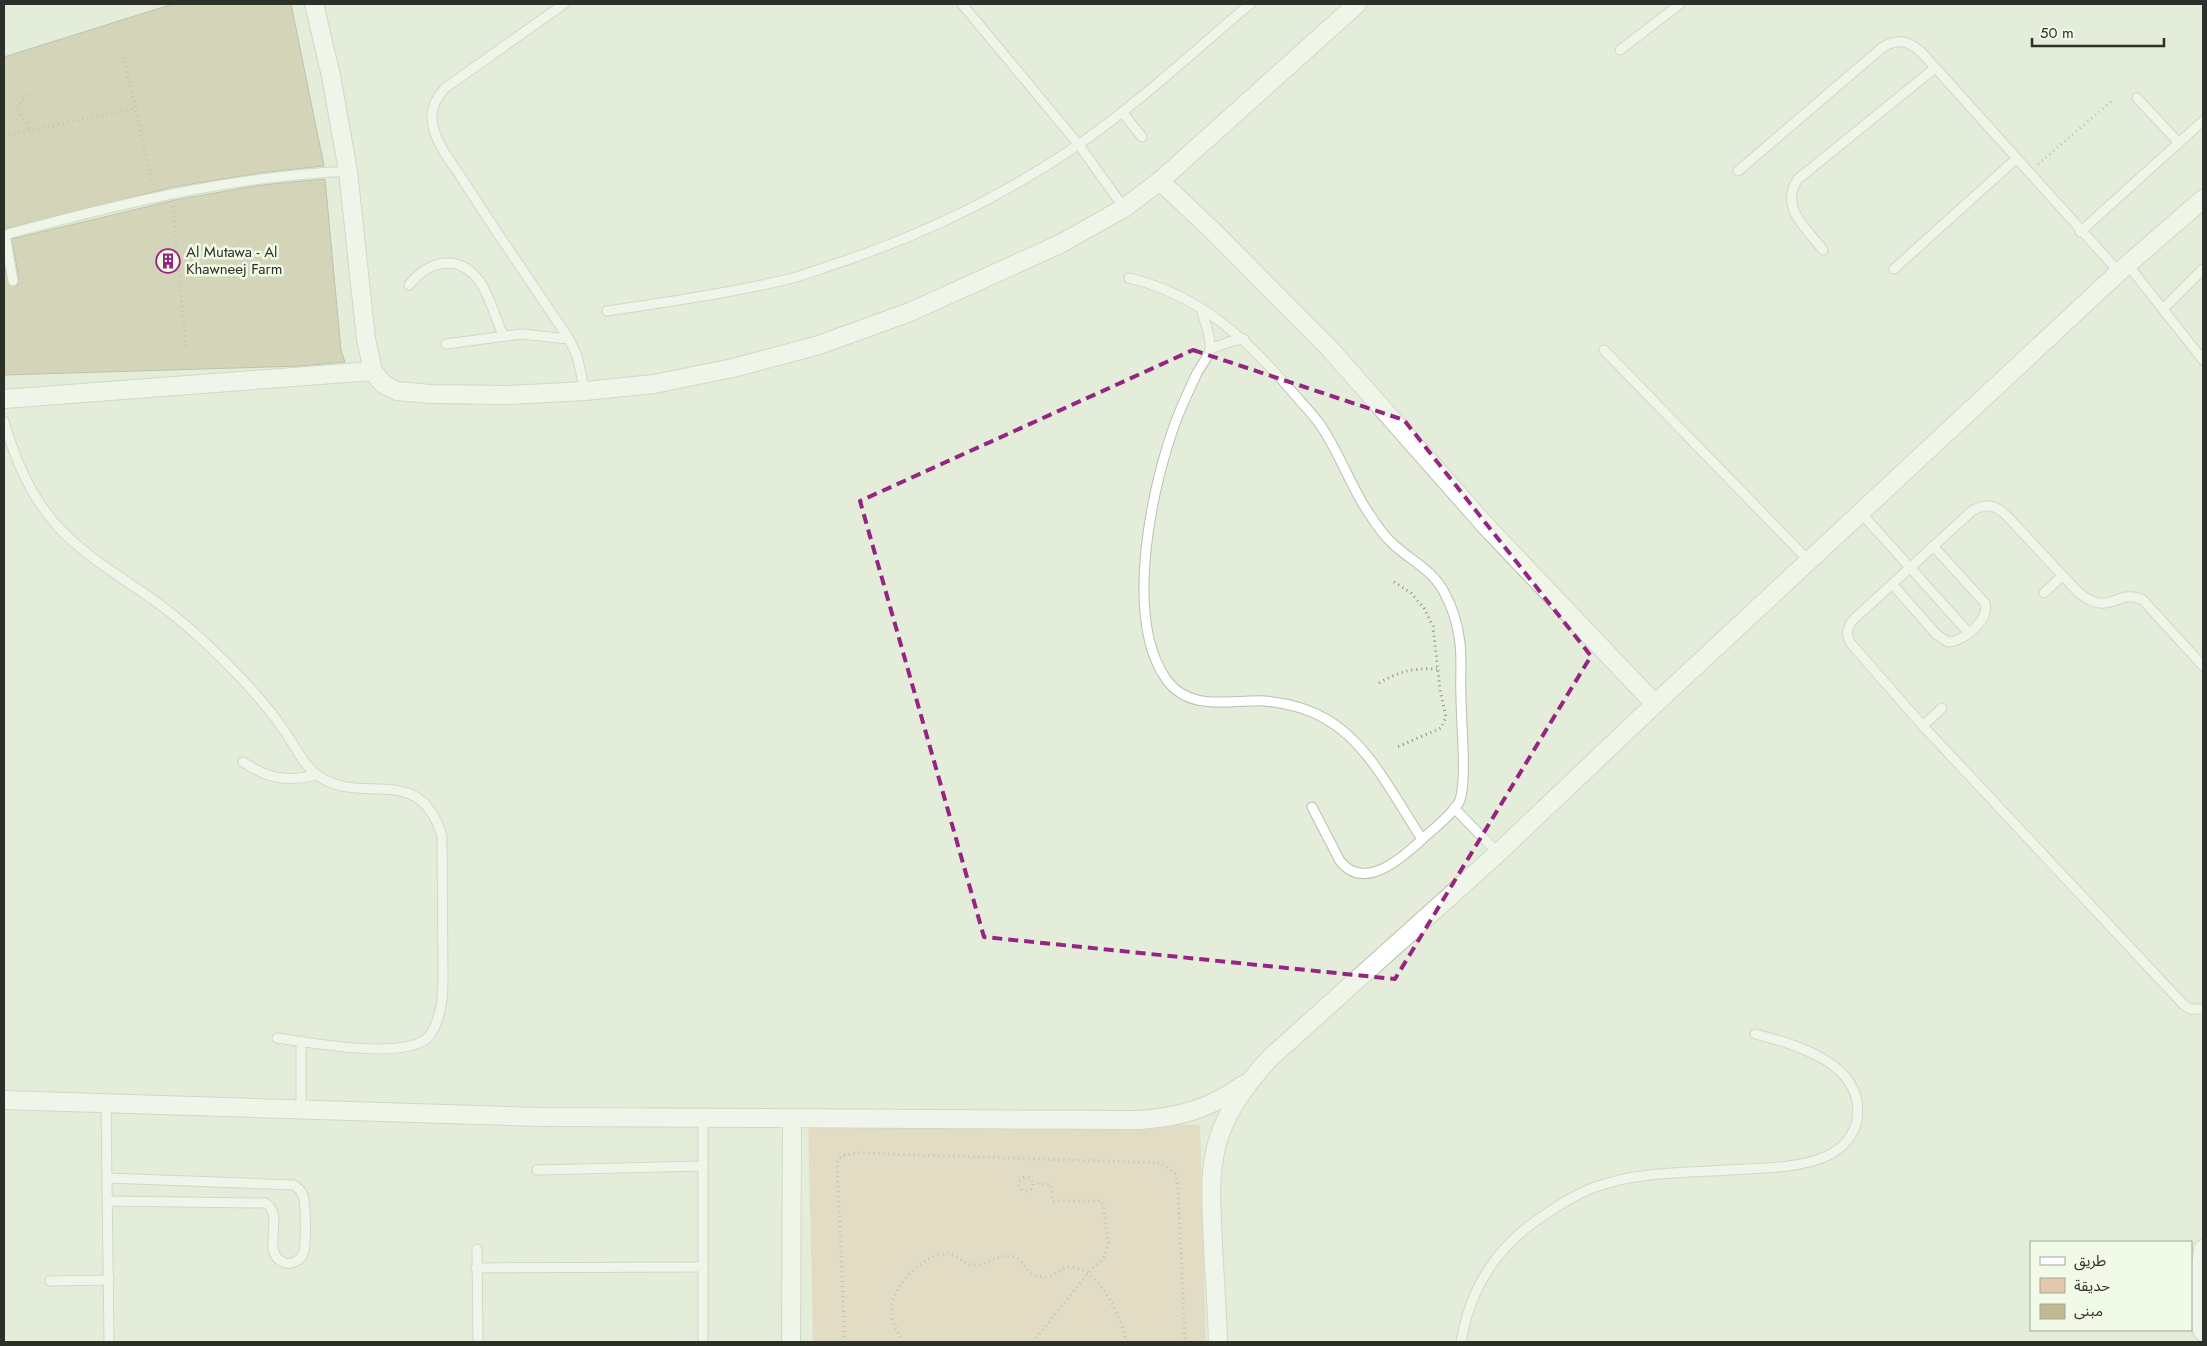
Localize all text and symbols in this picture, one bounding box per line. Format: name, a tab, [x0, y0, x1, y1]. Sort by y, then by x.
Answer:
scale bar	[2032, 15, 2164, 47]
text: 50 m	[2040, 22, 2074, 44]
place label: Al Mutawa - Al Khawneej Farm	[186, 241, 282, 280]
building icon: Al Mutawa - Al Khawneej Farm	[155, 248, 181, 274]
legend	[2030, 1241, 2192, 1331]
text: طريق	[2074, 1250, 2106, 1272]
text: حديقة	[2074, 1275, 2110, 1297]
text: مبنى	[2074, 1300, 2103, 1322]

